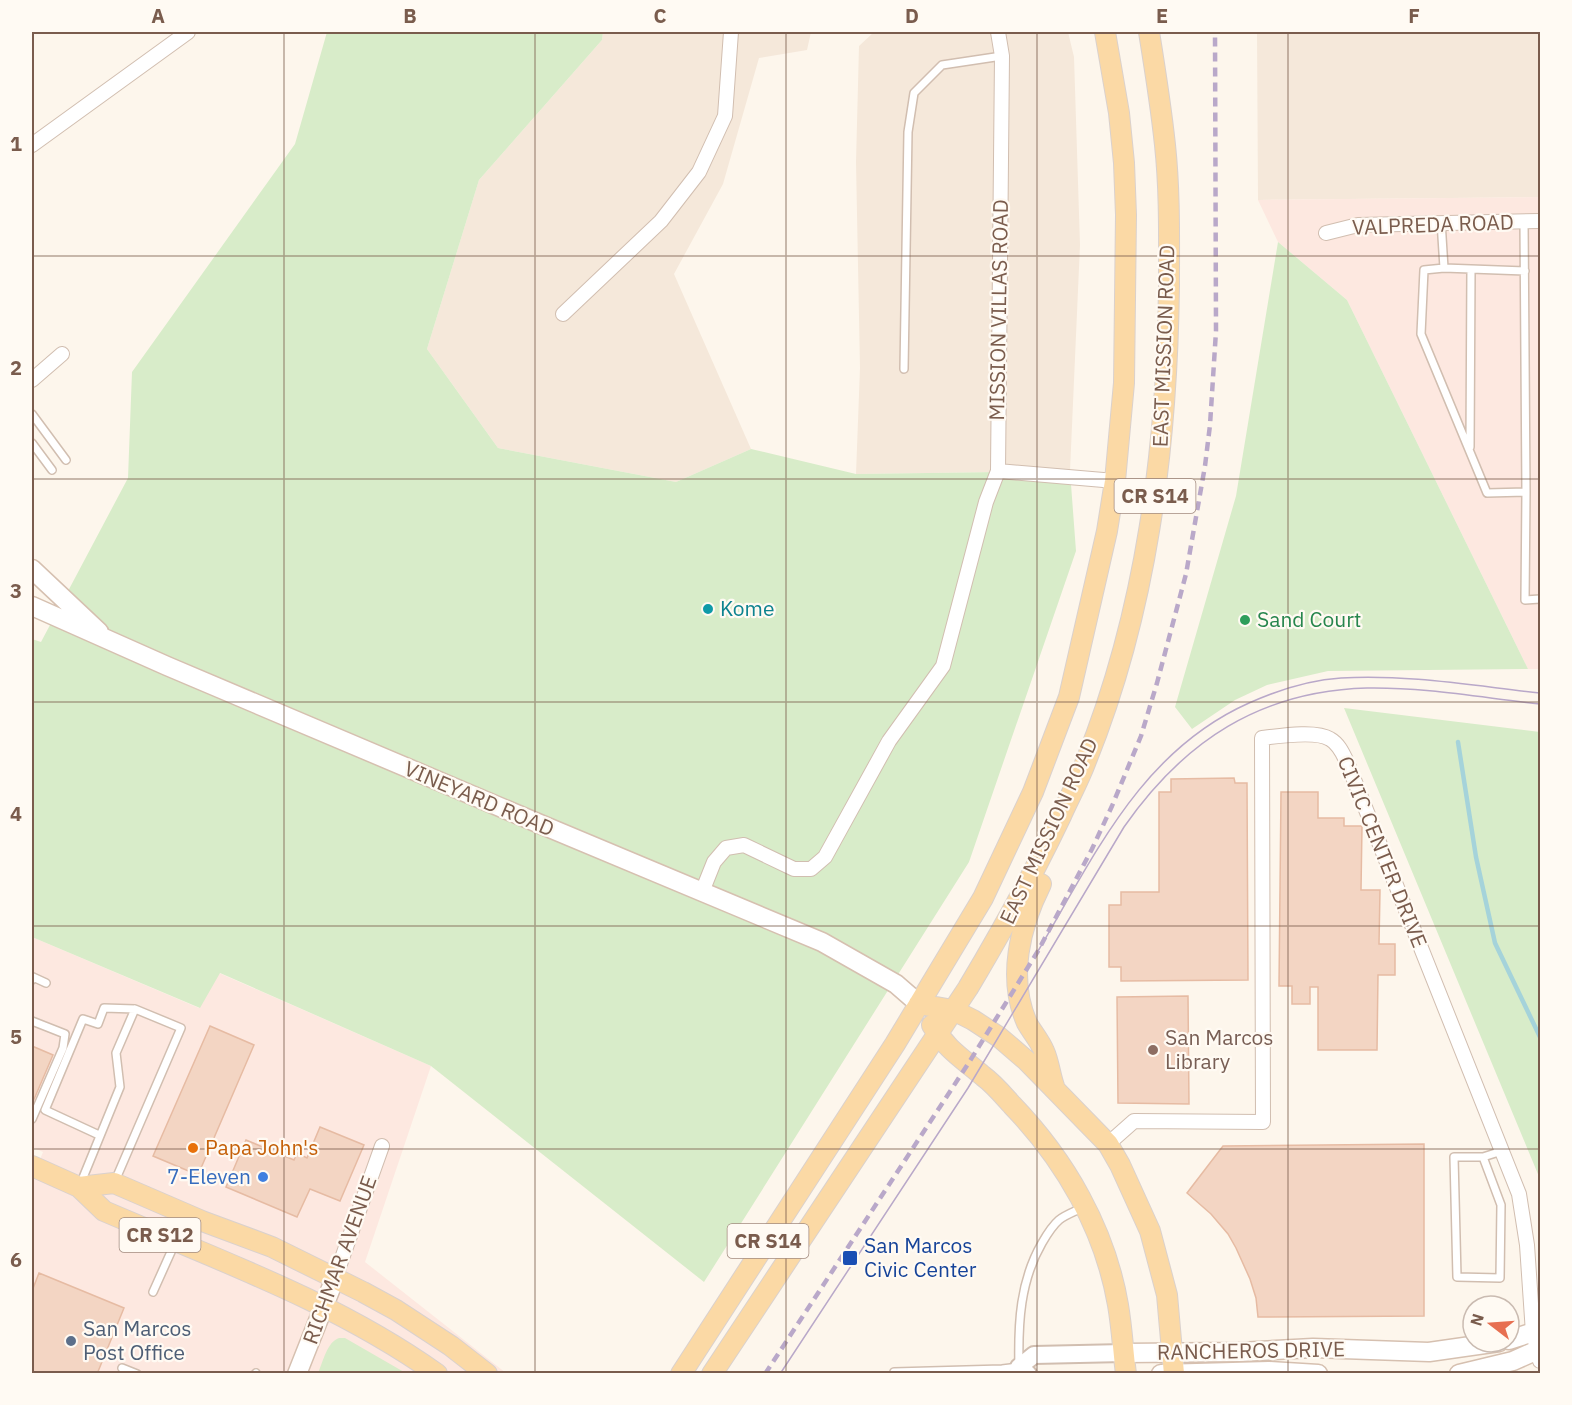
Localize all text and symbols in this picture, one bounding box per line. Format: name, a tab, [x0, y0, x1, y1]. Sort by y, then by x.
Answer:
text: A	[151, 2, 165, 29]
text: B	[403, 2, 417, 29]
text: C	[653, 2, 667, 29]
text: D	[905, 2, 919, 29]
text: E	[1156, 2, 1168, 29]
text: F	[1408, 2, 1420, 29]
text: 1	[10, 130, 22, 157]
street label: MISSION VILLAS ROAD	[982, 199, 1014, 421]
street label: VALPREDA ROAD	[1352, 207, 1514, 241]
street label: EAST MISSION ROAD	[1145, 244, 1181, 448]
text: 2	[10, 354, 22, 381]
road number: CR S14	[1114, 479, 1196, 513]
text: 3	[10, 577, 22, 604]
place label: Kome	[720, 594, 774, 622]
marker: Kome	[701, 602, 715, 616]
place label: Sand Court	[1257, 605, 1361, 633]
marker: Sand Court	[1238, 613, 1252, 627]
street label: EAST MISSION ROAD	[993, 733, 1104, 928]
street label: CIVIC CENTER DRIVE	[1332, 752, 1434, 952]
street label: VINEYARD ROAD	[400, 754, 559, 842]
text: 4	[10, 800, 22, 827]
text: 5	[10, 1023, 22, 1050]
place label: San Marcos Library	[1165, 1023, 1274, 1075]
marker: San Marcos Library	[1146, 1043, 1160, 1057]
place label: Papa John's	[205, 1133, 318, 1161]
marker: Papa John's	[186, 1141, 200, 1155]
place label: 7-Eleven	[167, 1162, 251, 1190]
marker: 7-Eleven	[256, 1170, 270, 1184]
street label: RICHMAR AVENUE	[296, 1171, 383, 1348]
road number: CR S12	[120, 1218, 201, 1252]
road number: CR S14	[728, 1224, 808, 1258]
place label: San Marcos Civic Center	[864, 1231, 977, 1283]
text: 6	[10, 1246, 22, 1273]
marker: San Marcos Civic Center	[841, 1249, 859, 1267]
north arrow	[1461, 1294, 1521, 1354]
text: N	[1465, 1311, 1488, 1328]
place label: San Marcos Post Office	[83, 1314, 192, 1366]
marker: San Marcos Post Office	[64, 1334, 78, 1348]
street label: RANCHEROS DRIVE	[1157, 1334, 1345, 1366]

